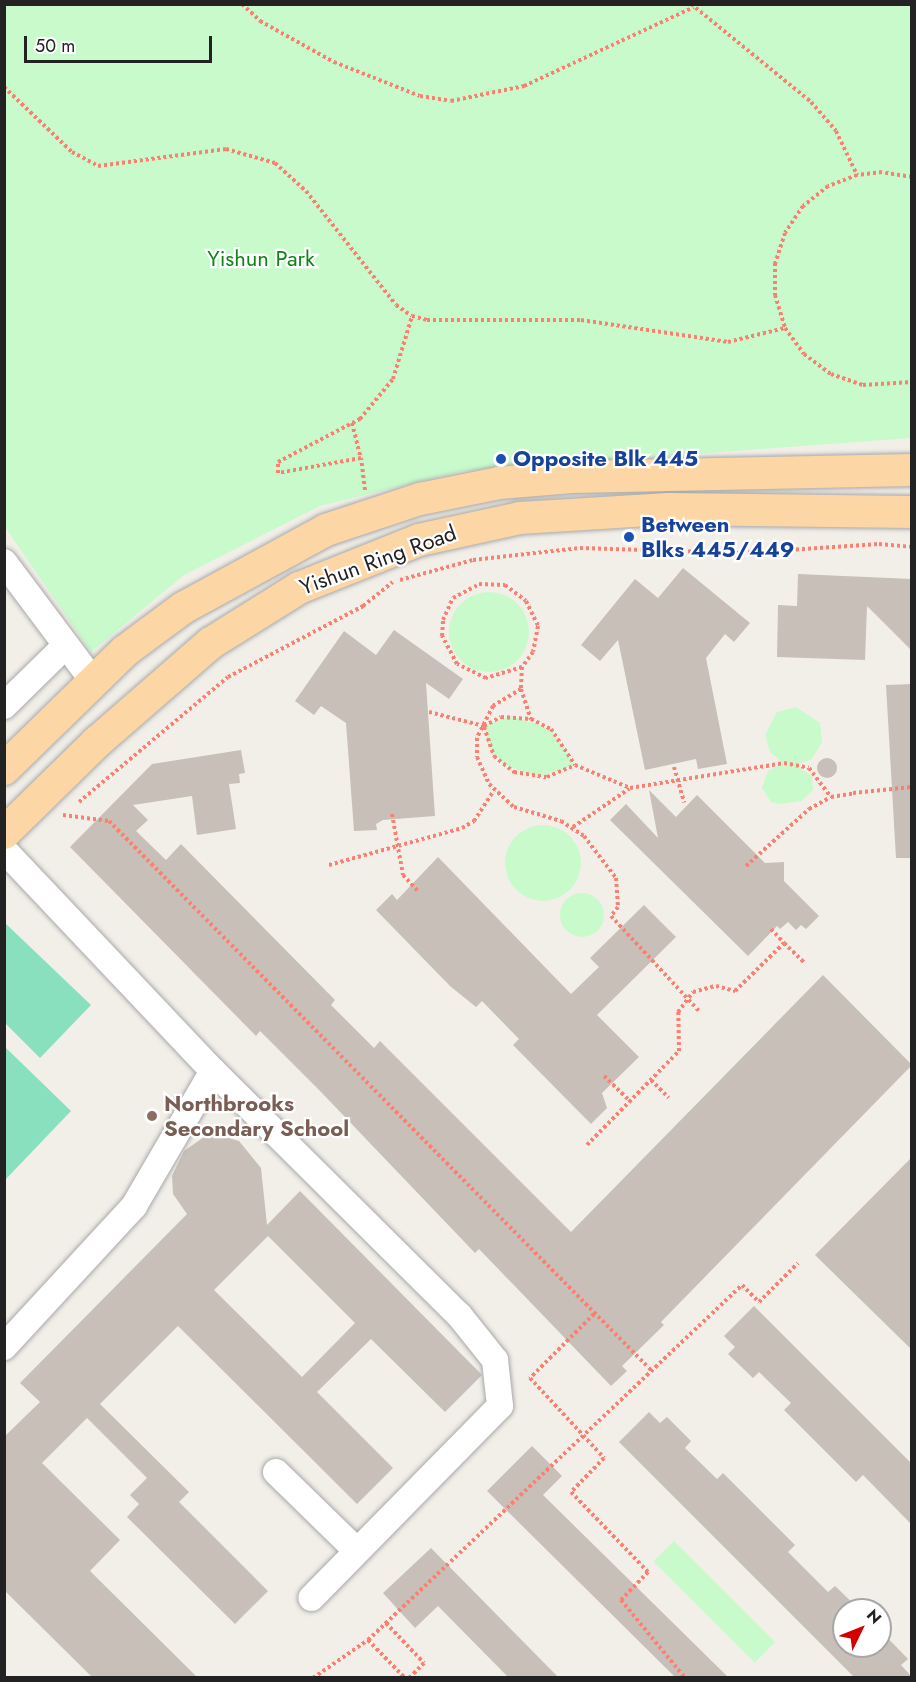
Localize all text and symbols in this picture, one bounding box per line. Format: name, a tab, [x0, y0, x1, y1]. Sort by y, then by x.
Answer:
scale bar	[27, 24, 214, 62]
text: 50 m	[35, 33, 75, 59]
park label: Yishun Park	[207, 246, 315, 272]
place label: Opposite Blk 445	[513, 446, 698, 472]
marker: Opposite Blk 445	[494, 452, 508, 466]
place label: Between Blks 445/449	[641, 511, 795, 562]
street label: Yishun Ring Road	[296, 519, 460, 601]
marker: Between Blks 445/449	[622, 530, 636, 544]
place label: Northbrooks Secondary School	[164, 1090, 349, 1142]
marker: Northbrooks Secondary School	[145, 1109, 159, 1123]
north arrow	[832, 1598, 892, 1658]
text: N	[861, 1604, 887, 1629]

